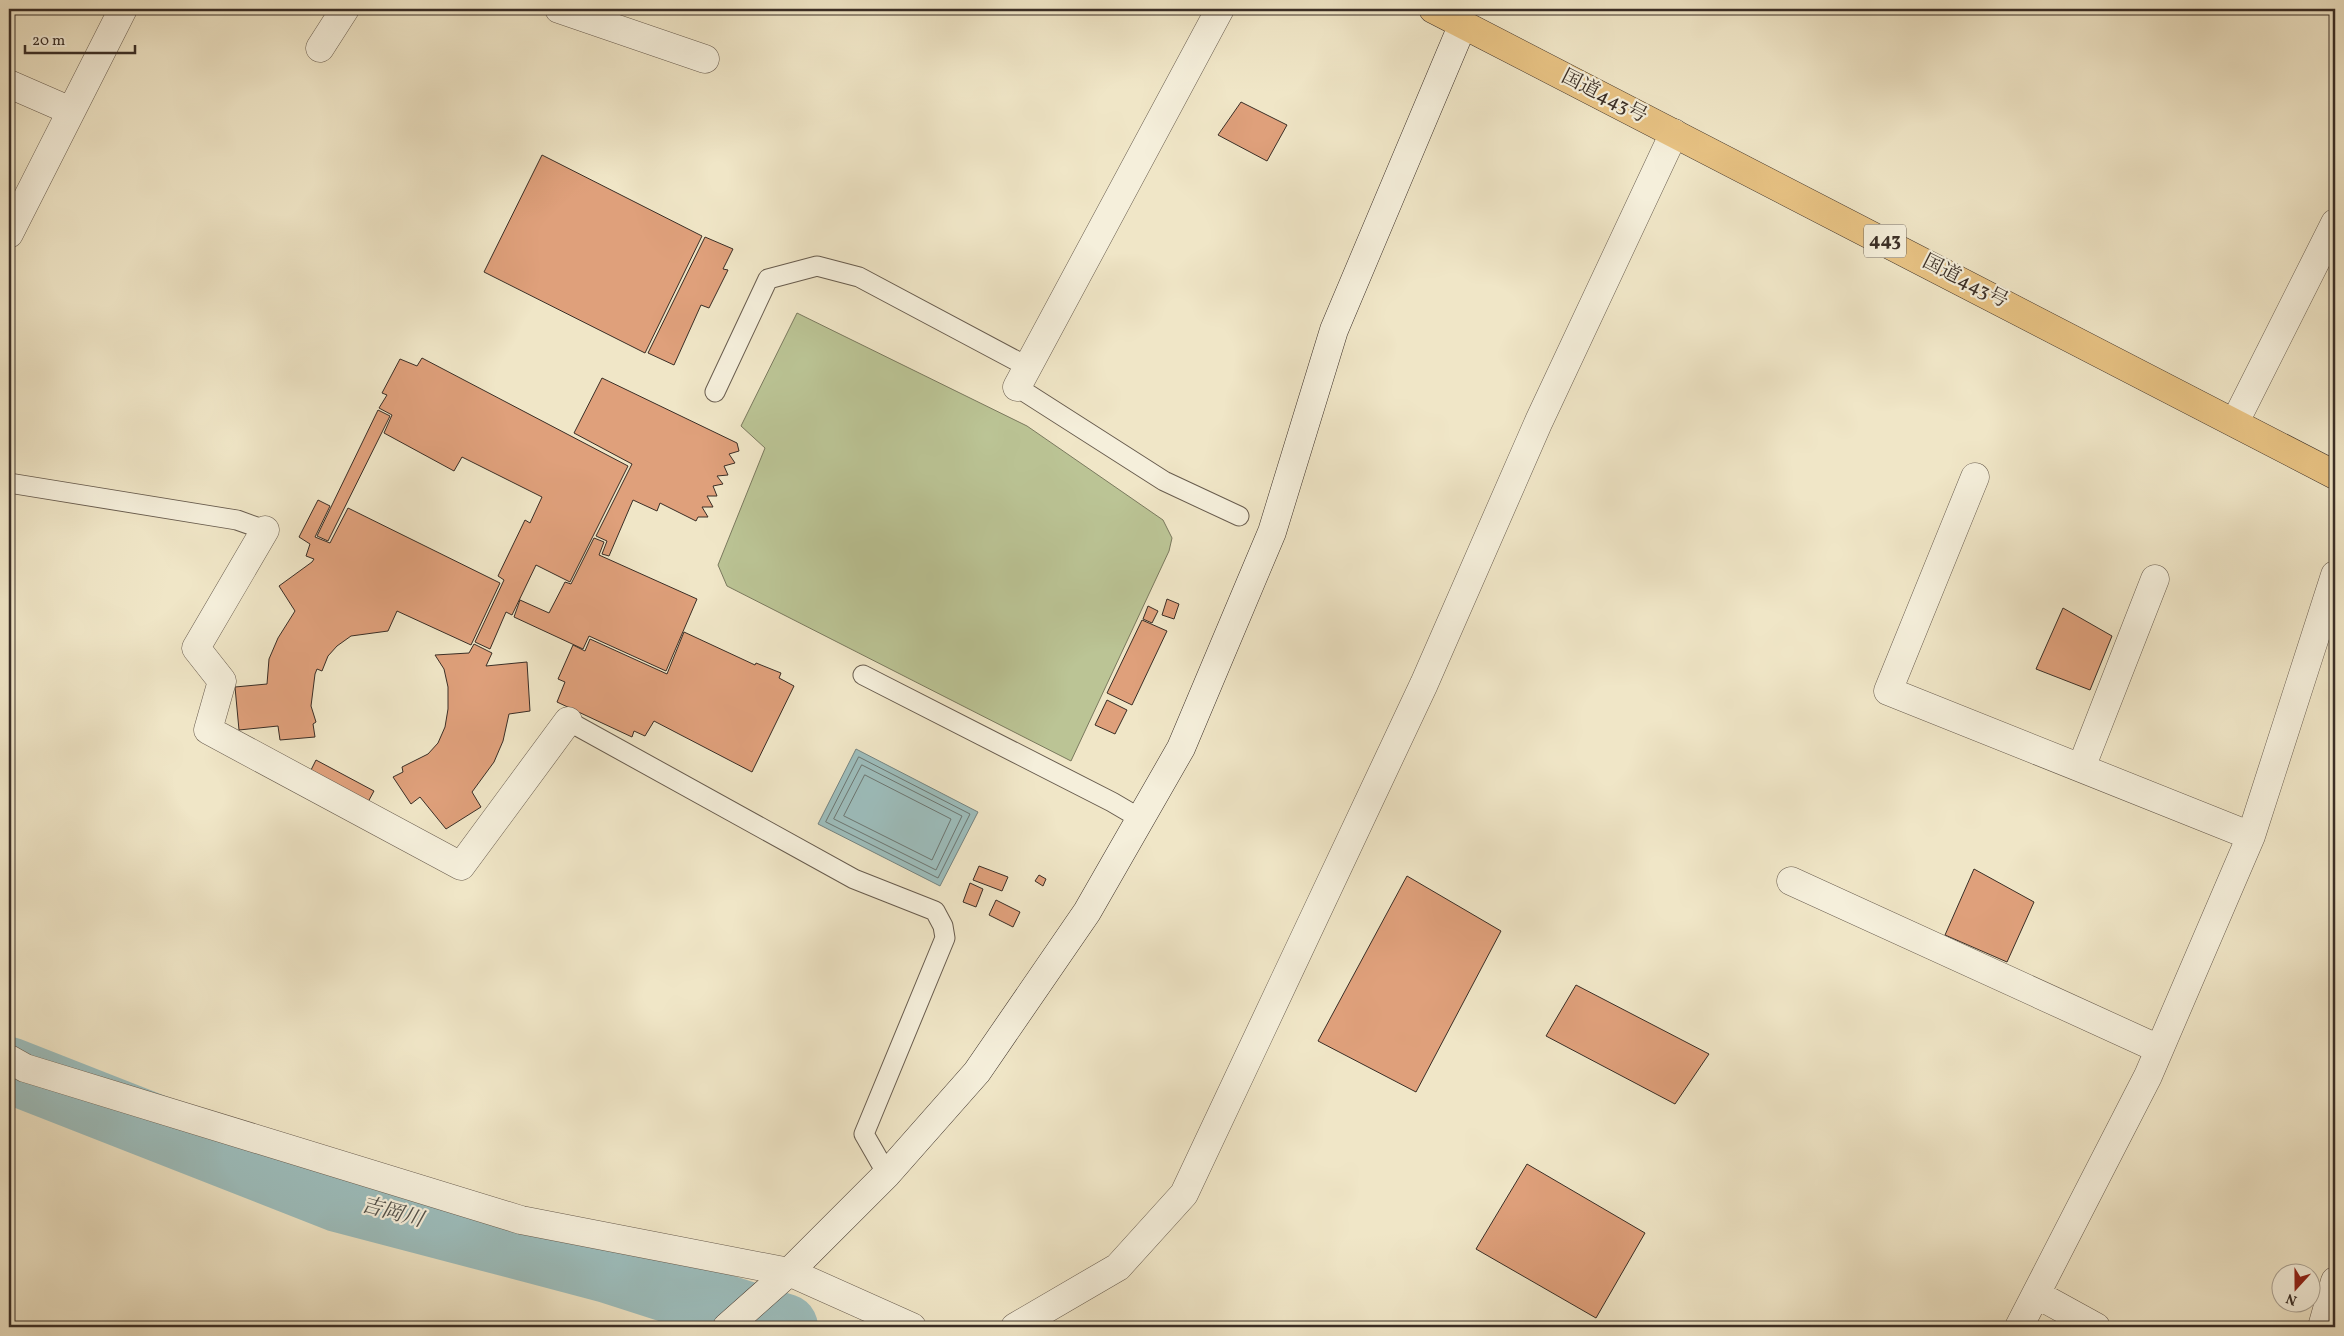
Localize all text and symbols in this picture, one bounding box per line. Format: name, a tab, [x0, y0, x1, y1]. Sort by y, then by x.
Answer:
scale bar	[25, 22, 135, 54]
text: 20 m	[32, 31, 65, 52]
street label: 国道443号	[1556, 63, 1652, 131]
road number: 443	[1864, 225, 1906, 258]
street label: 国道443号	[1917, 248, 2013, 316]
water label: 吉岡川	[358, 1191, 428, 1236]
north arrow	[2272, 1264, 2322, 1314]
text: N	[2284, 1288, 2300, 1309]

